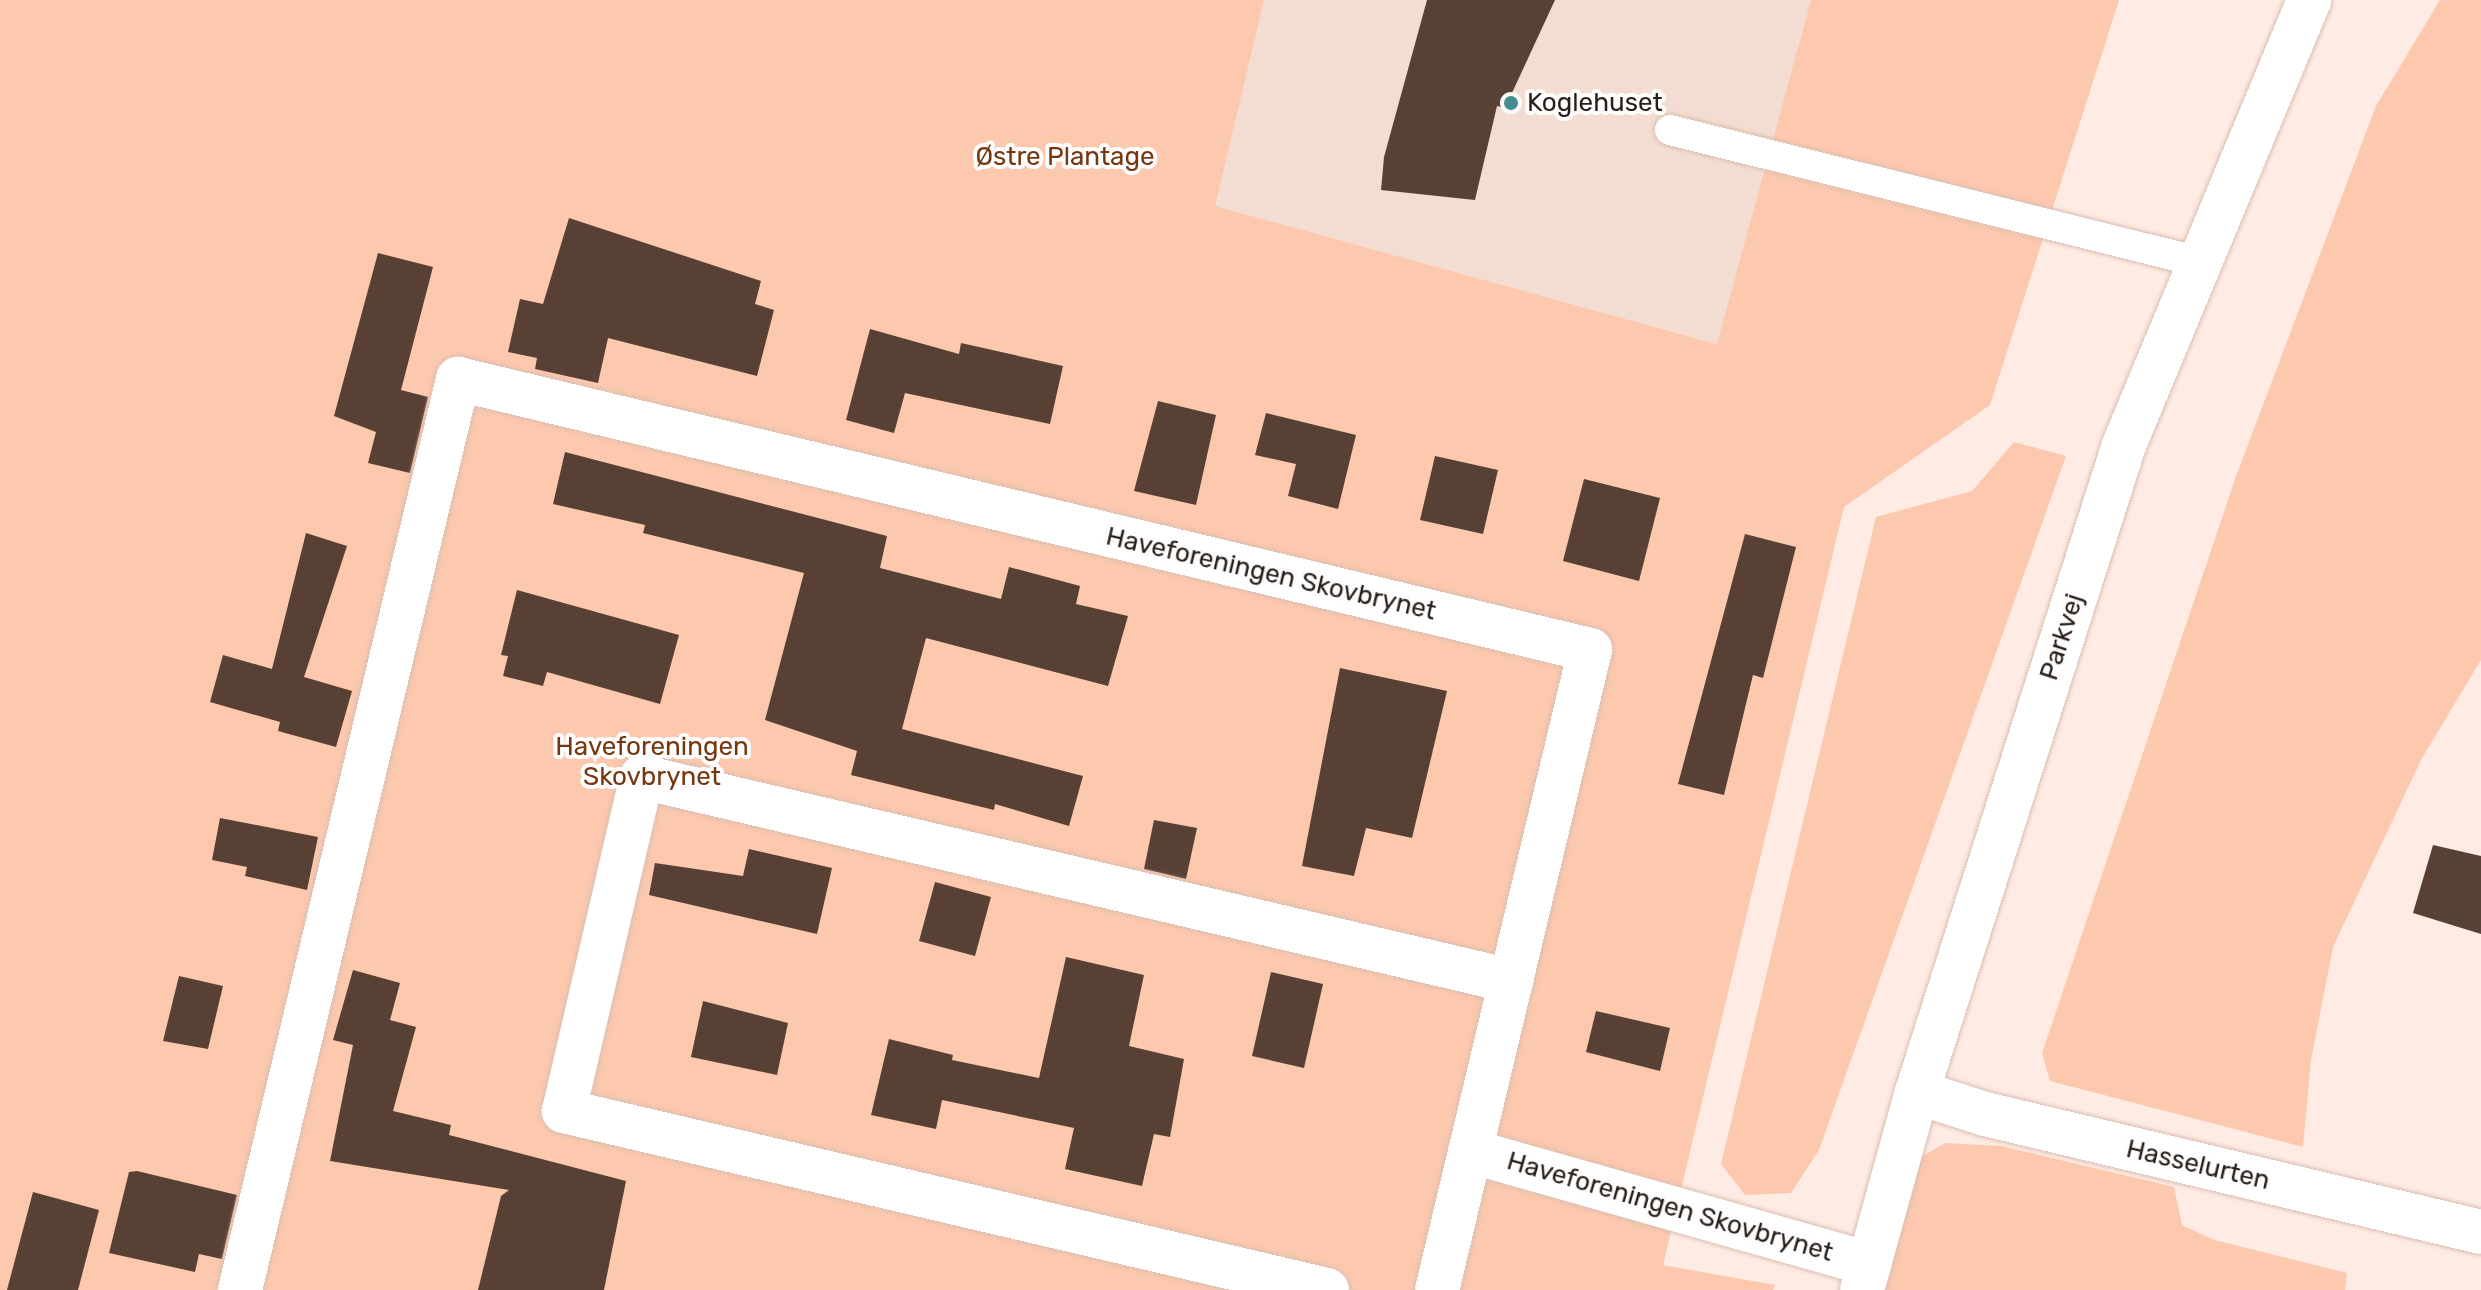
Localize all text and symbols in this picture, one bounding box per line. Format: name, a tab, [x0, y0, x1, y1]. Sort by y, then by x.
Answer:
place label: Koglehuset	[1527, 87, 1663, 119]
marker: Koglehuset	[1502, 94, 1520, 112]
park label: Østre Plantage	[975, 141, 1155, 173]
street label: Haveforeningen Skovbrynet	[1103, 521, 1439, 627]
street label: Parkvej	[2033, 590, 2091, 684]
park label: Haveforeningen Skovbrynet	[555, 731, 749, 792]
street label: Hasselurten	[2123, 1133, 2273, 1197]
street label: Haveforeningen Skovbrynet	[1503, 1145, 1837, 1269]

